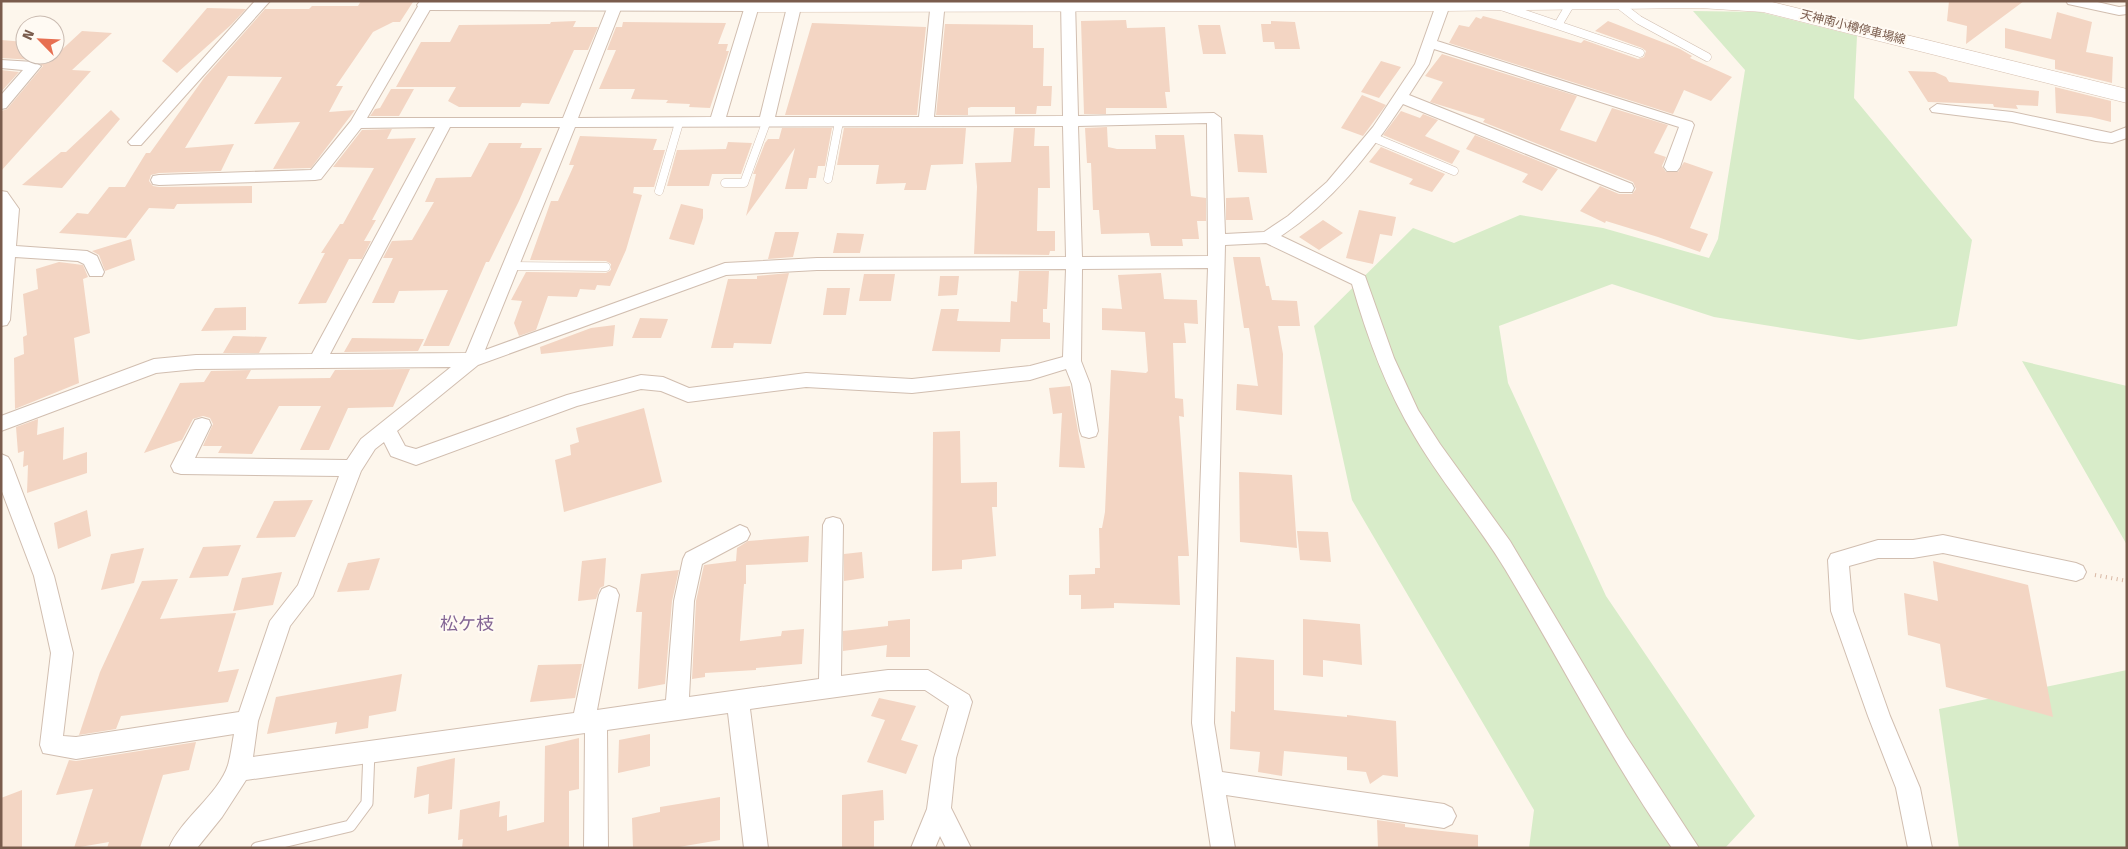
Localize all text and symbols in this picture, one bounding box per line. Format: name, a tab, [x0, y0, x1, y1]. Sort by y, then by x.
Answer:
street label: 天神南小樽停車場線	[1799, 7, 1907, 47]
north arrow	[15, 15, 65, 65]
text: N	[19, 27, 38, 43]
district label: 松ケ枝	[440, 613, 494, 635]

